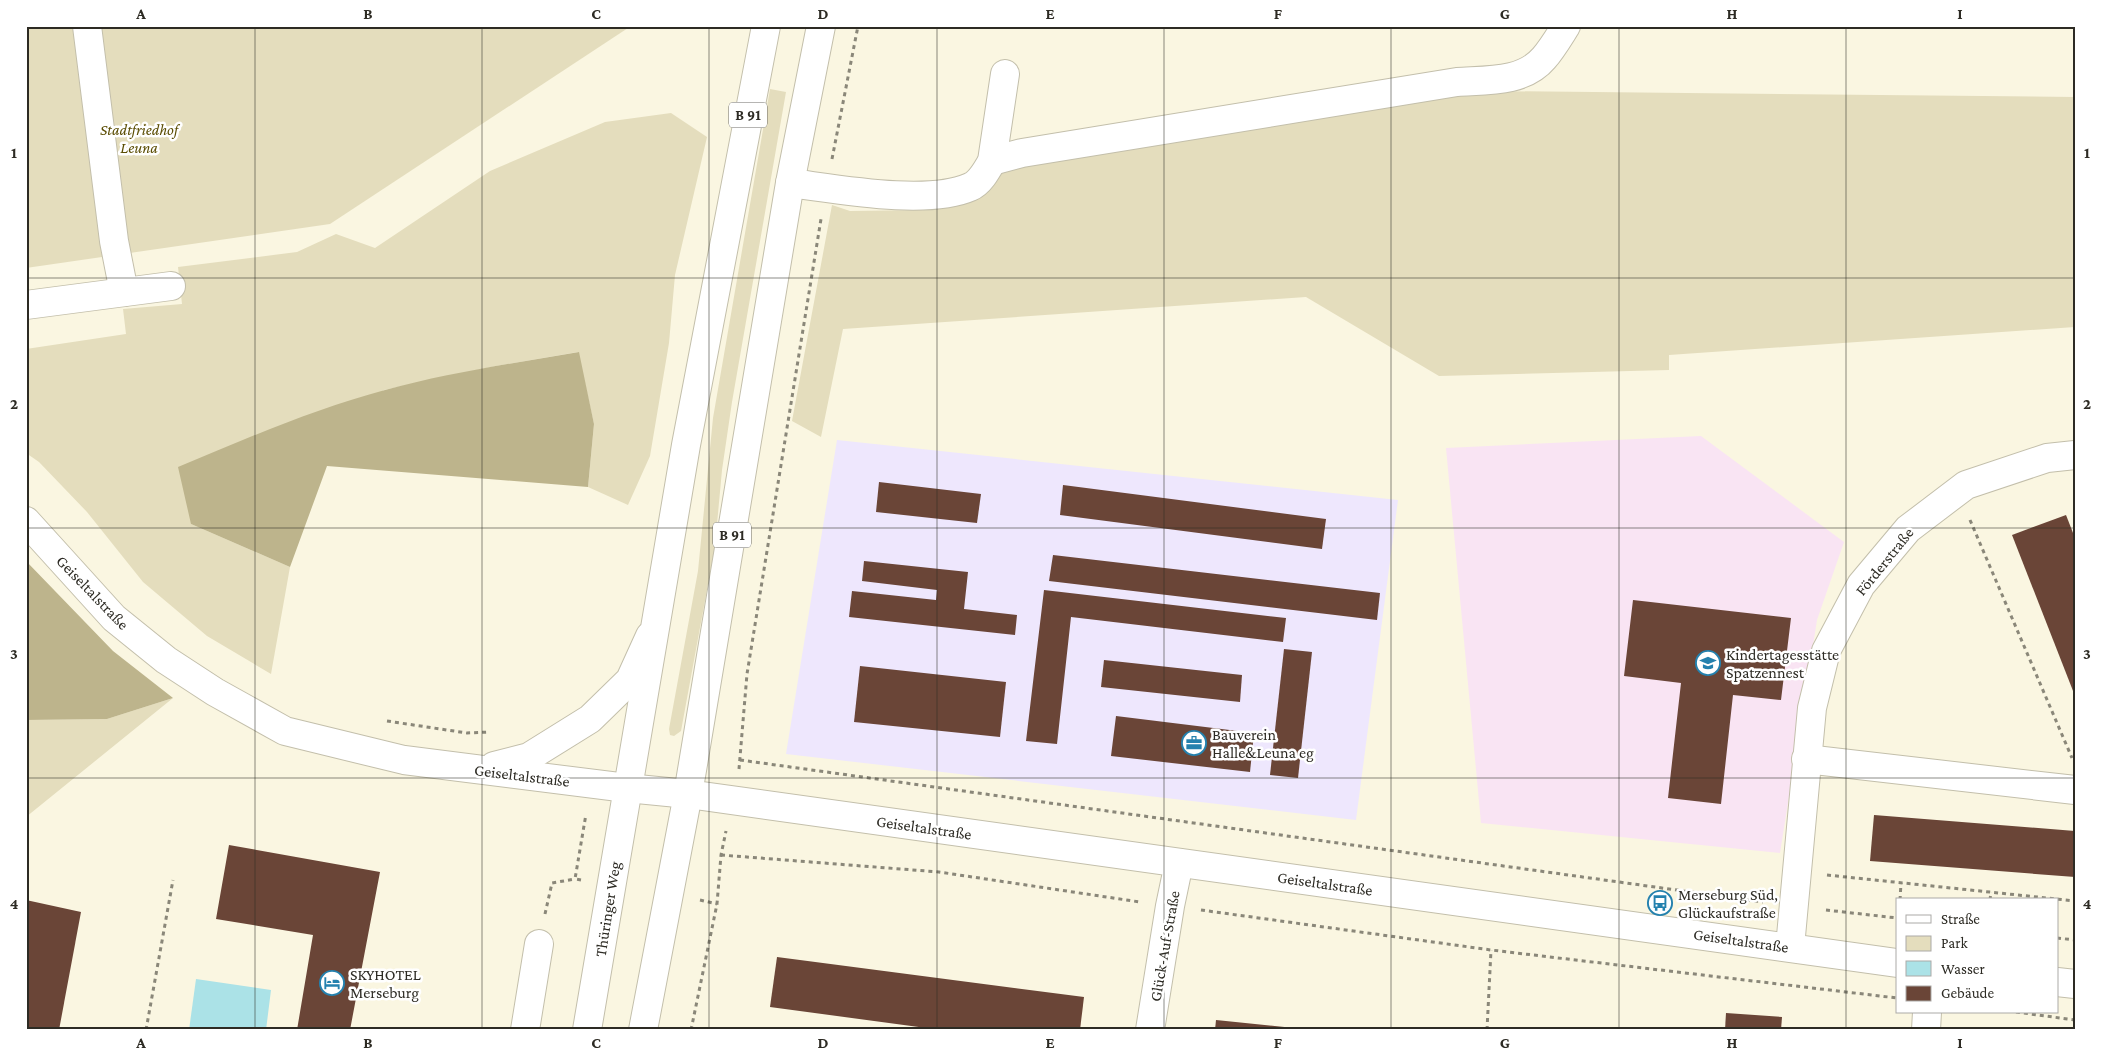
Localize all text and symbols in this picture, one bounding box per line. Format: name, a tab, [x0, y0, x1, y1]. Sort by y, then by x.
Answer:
text: A	[135, 5, 146, 22]
text: B	[363, 5, 373, 22]
text: C	[591, 5, 601, 22]
text: D	[817, 5, 829, 22]
text: E	[1045, 5, 1055, 22]
text: F	[1274, 5, 1283, 22]
text: G	[1500, 5, 1510, 22]
text: H	[1727, 5, 1738, 22]
text: I	[1957, 5, 1963, 22]
road number: B 91	[729, 102, 767, 128]
park label: Stadtfriedhof Leuna	[100, 121, 181, 156]
text: 1	[11, 144, 17, 161]
text: 1	[2084, 144, 2090, 161]
text: 2	[10, 395, 18, 412]
text: 2	[2083, 395, 2091, 412]
road number: B 91	[713, 522, 751, 548]
street label: Förderstraße	[1852, 524, 1917, 599]
street label: Geiseltalstraße	[53, 552, 132, 633]
text: 3	[10, 645, 18, 662]
text: 3	[2083, 645, 2091, 662]
place label: Kindertagesstätte Spatzennest	[1726, 646, 1839, 682]
school or university icon: Kindertagesstätte Spatzennest	[1695, 650, 1721, 676]
place label: Bauverein Halle&Leuna eg	[1212, 726, 1314, 762]
office icon: Bauverein Halle&Leuna eg	[1181, 730, 1207, 756]
street label: Geiseltalstraße	[473, 761, 571, 790]
street label: Geiseltalstraße	[875, 812, 973, 843]
street label: Thüringer Weg	[592, 860, 624, 958]
street label: Geiseltalstraße	[1276, 868, 1374, 899]
place label: Merseburg Süd, Glückaufstraße	[1678, 886, 1778, 921]
street label: Glück-Auf-Straße	[1146, 889, 1183, 1003]
bus stop icon: Merseburg Süd, Glückaufstraße	[1647, 890, 1673, 916]
text: 4	[10, 895, 19, 912]
text: 4	[2083, 895, 2092, 912]
legend	[1896, 898, 2058, 1014]
text: Straße	[1941, 911, 1980, 927]
street label: Geiseltalstraße	[1692, 925, 1790, 956]
text: Park	[1941, 935, 1968, 951]
text: Wasser	[1941, 961, 1985, 977]
place label: SKYHOTEL Merseburg	[350, 966, 421, 1002]
hotel icon: SKYHOTEL Merseburg	[319, 970, 345, 996]
text: Gebäude	[1941, 985, 1995, 1001]
text: A	[135, 1034, 146, 1051]
text: B	[363, 1034, 373, 1051]
text: C	[591, 1034, 601, 1051]
text: D	[817, 1034, 829, 1051]
text: E	[1045, 1034, 1055, 1051]
text: F	[1274, 1034, 1283, 1051]
text: G	[1500, 1034, 1510, 1051]
text: H	[1727, 1034, 1738, 1051]
text: I	[1957, 1034, 1963, 1051]

